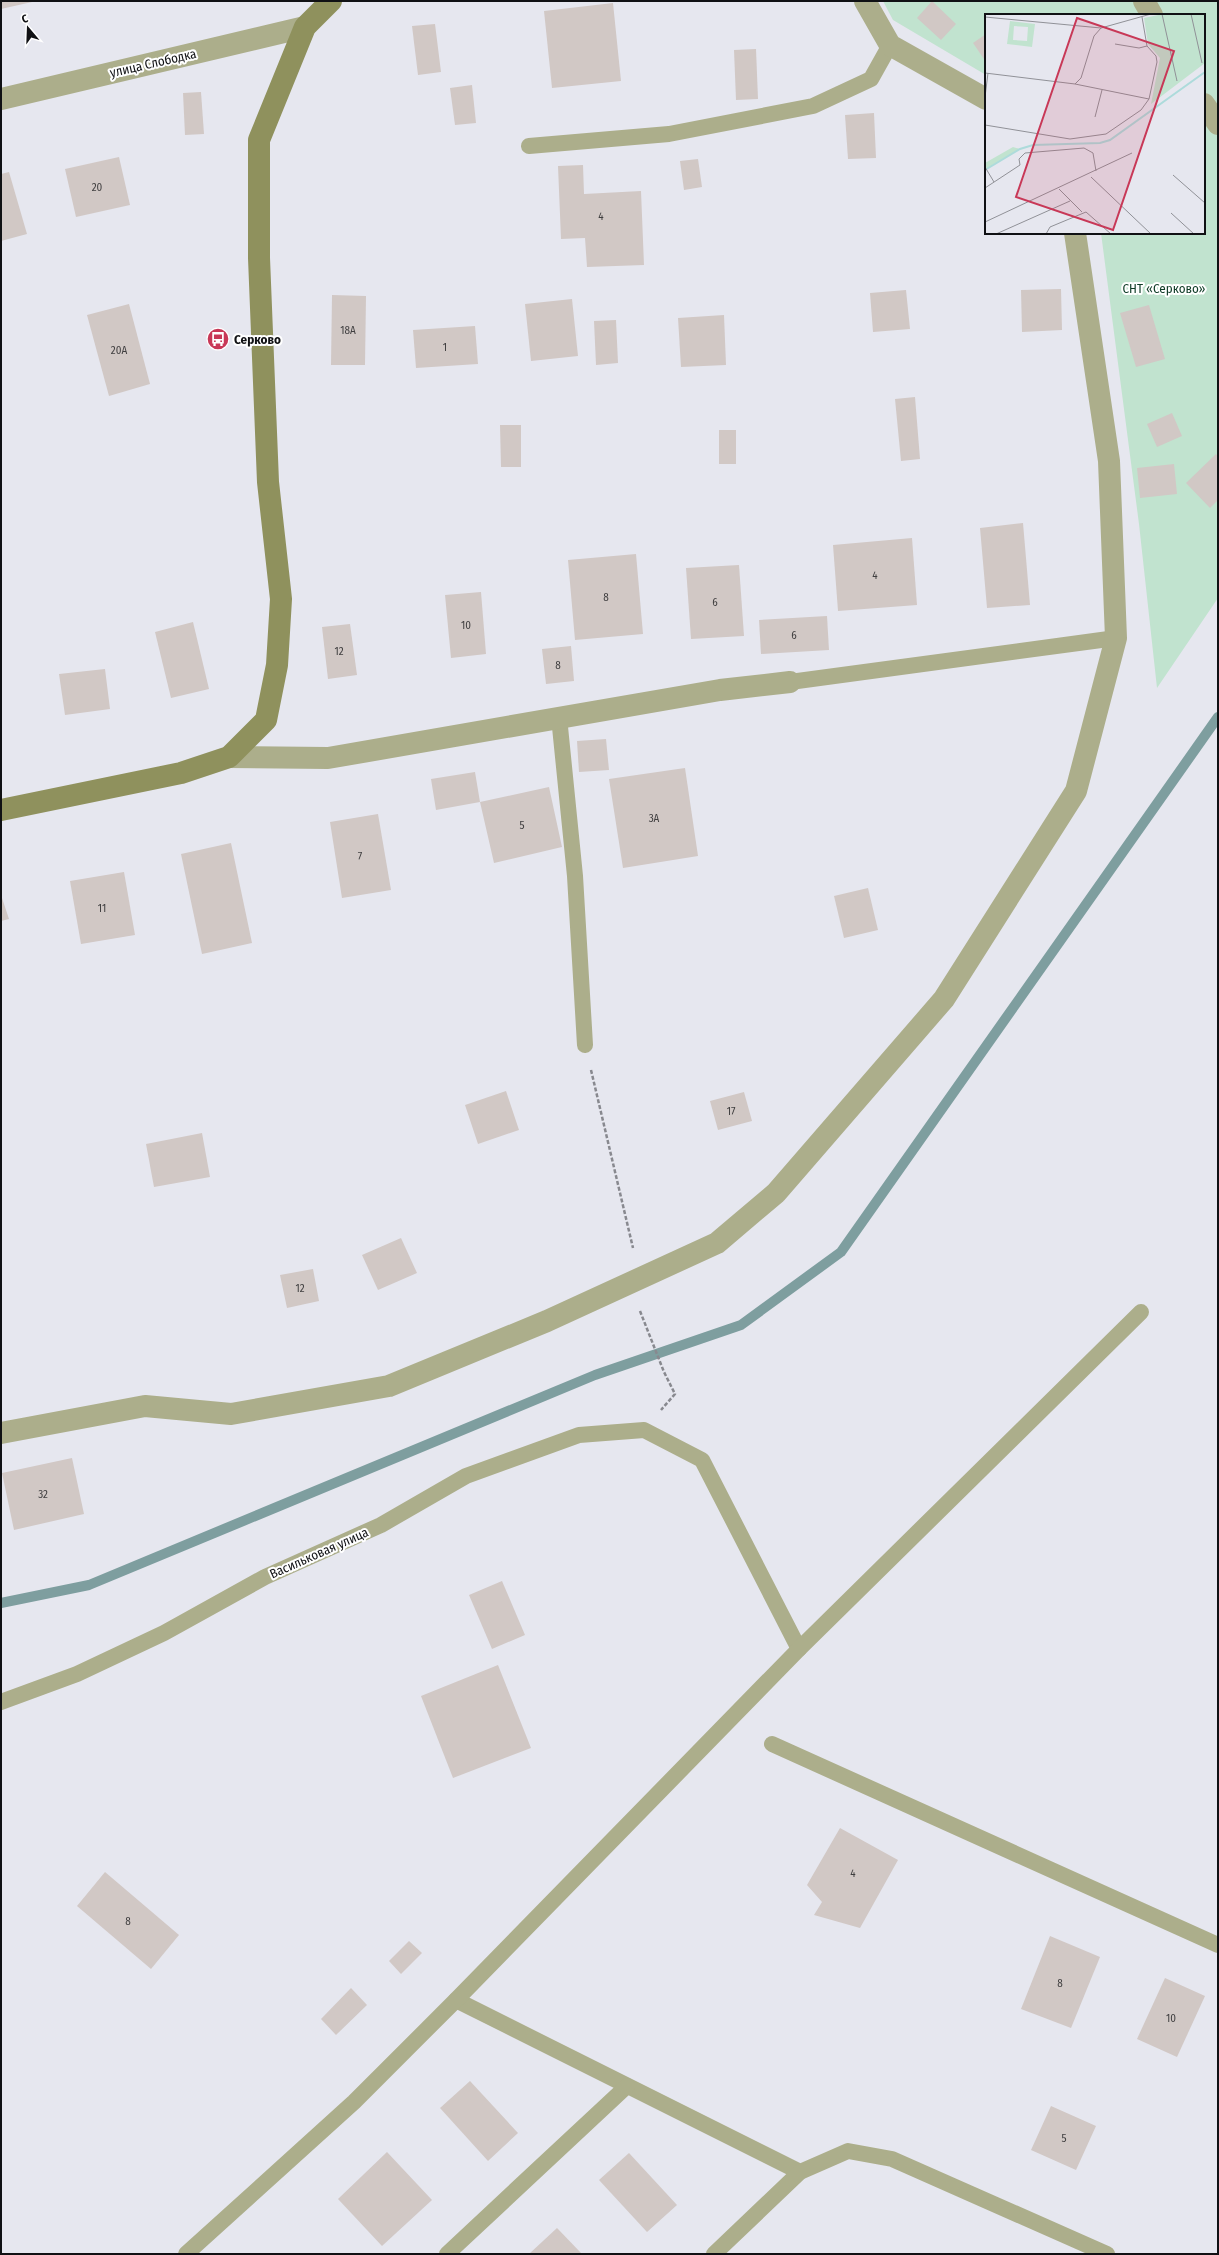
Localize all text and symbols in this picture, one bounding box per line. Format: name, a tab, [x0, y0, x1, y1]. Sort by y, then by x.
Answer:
north arrow	[8, 8, 48, 48]
text: С	[20, 12, 30, 26]
inset map	[985, 14, 1205, 234]
street label: улица Слободка	[108, 46, 198, 80]
house number: 20	[92, 181, 103, 194]
house number: 4	[598, 210, 604, 223]
park label: СНТ «Серково»	[1122, 281, 1206, 296]
house number: 18А	[340, 324, 356, 337]
bus stop icon: Серково	[205, 326, 231, 352]
place label: Серково	[234, 332, 281, 347]
house number: 1	[443, 341, 447, 354]
house number: 20А	[111, 344, 127, 357]
house number: 4	[872, 569, 878, 582]
house number: 8	[603, 591, 609, 604]
house number: 6	[712, 596, 718, 609]
house number: 10	[461, 619, 471, 632]
house number: 6	[791, 629, 797, 642]
house number: 12	[334, 645, 344, 658]
house number: 8	[555, 659, 561, 672]
house number: 3А	[649, 812, 660, 825]
house number: 5	[519, 819, 525, 832]
house number: 7	[358, 850, 363, 863]
house number: 11	[98, 902, 106, 915]
house number: 17	[727, 1105, 736, 1118]
house number: 12	[295, 1282, 305, 1295]
house number: 32	[38, 1488, 48, 1501]
street label: Васильковая улица	[267, 1525, 371, 1581]
house number: 4	[850, 1867, 856, 1880]
house number: 8	[125, 1915, 131, 1928]
house number: 8	[1057, 1977, 1063, 1990]
house number: 10	[1166, 2012, 1176, 2025]
house number: 5	[1061, 2132, 1067, 2145]

